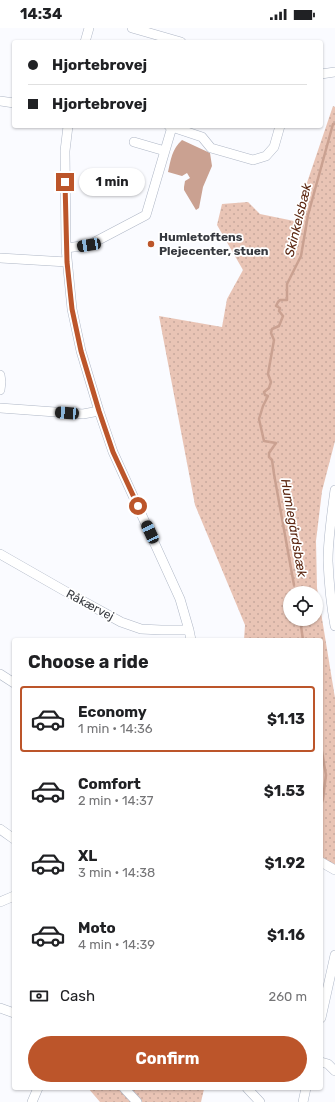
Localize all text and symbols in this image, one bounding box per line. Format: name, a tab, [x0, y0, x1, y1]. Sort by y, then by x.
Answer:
text: 14:34	[20, 5, 62, 23]
text: Hjortebrovej	[52, 56, 147, 74]
text: Hjortebrovej	[52, 95, 147, 113]
callout: 1 min	[79, 168, 145, 196]
route end	[56, 173, 74, 191]
text: 1 min	[95, 174, 129, 189]
water label: Skinkelsbæk	[282, 181, 314, 258]
place label: Humletoftens Plejecenter, stuen	[159, 230, 269, 258]
car	[76, 237, 102, 253]
marker: Humletoftens Plejecenter, stuen	[146, 239, 156, 249]
car	[55, 406, 79, 420]
water label: Humlegårdsbæk	[277, 478, 310, 579]
route start	[129, 497, 147, 515]
car	[139, 519, 161, 545]
map controls	[283, 586, 323, 626]
button: locate	[283, 586, 323, 626]
street label: Råkærvej	[64, 587, 116, 623]
text: Choose a ride	[28, 651, 149, 673]
icon: car	[30, 701, 66, 737]
text: Economy	[78, 703, 147, 721]
text: $1.13	[267, 710, 305, 728]
text: 1 min · 14:36	[78, 721, 153, 736]
icon: car	[30, 773, 66, 809]
text: Comfort	[78, 775, 141, 793]
text: $1.53	[264, 782, 305, 800]
text: 2 min · 14:37	[78, 793, 154, 808]
icon: car	[30, 845, 66, 881]
text: XL	[78, 847, 97, 865]
text: $1.92	[265, 854, 305, 872]
text: 3 min · 14:38	[78, 865, 155, 880]
icon: car	[30, 917, 66, 953]
text: Moto	[78, 919, 116, 937]
text: $1.16	[267, 926, 305, 944]
text: 4 min · 14:39	[78, 937, 155, 952]
icon: cash	[28, 985, 50, 1007]
text: Cash	[60, 987, 95, 1005]
text: 260 m	[269, 989, 307, 1004]
button: Confirm	[28, 1036, 307, 1082]

